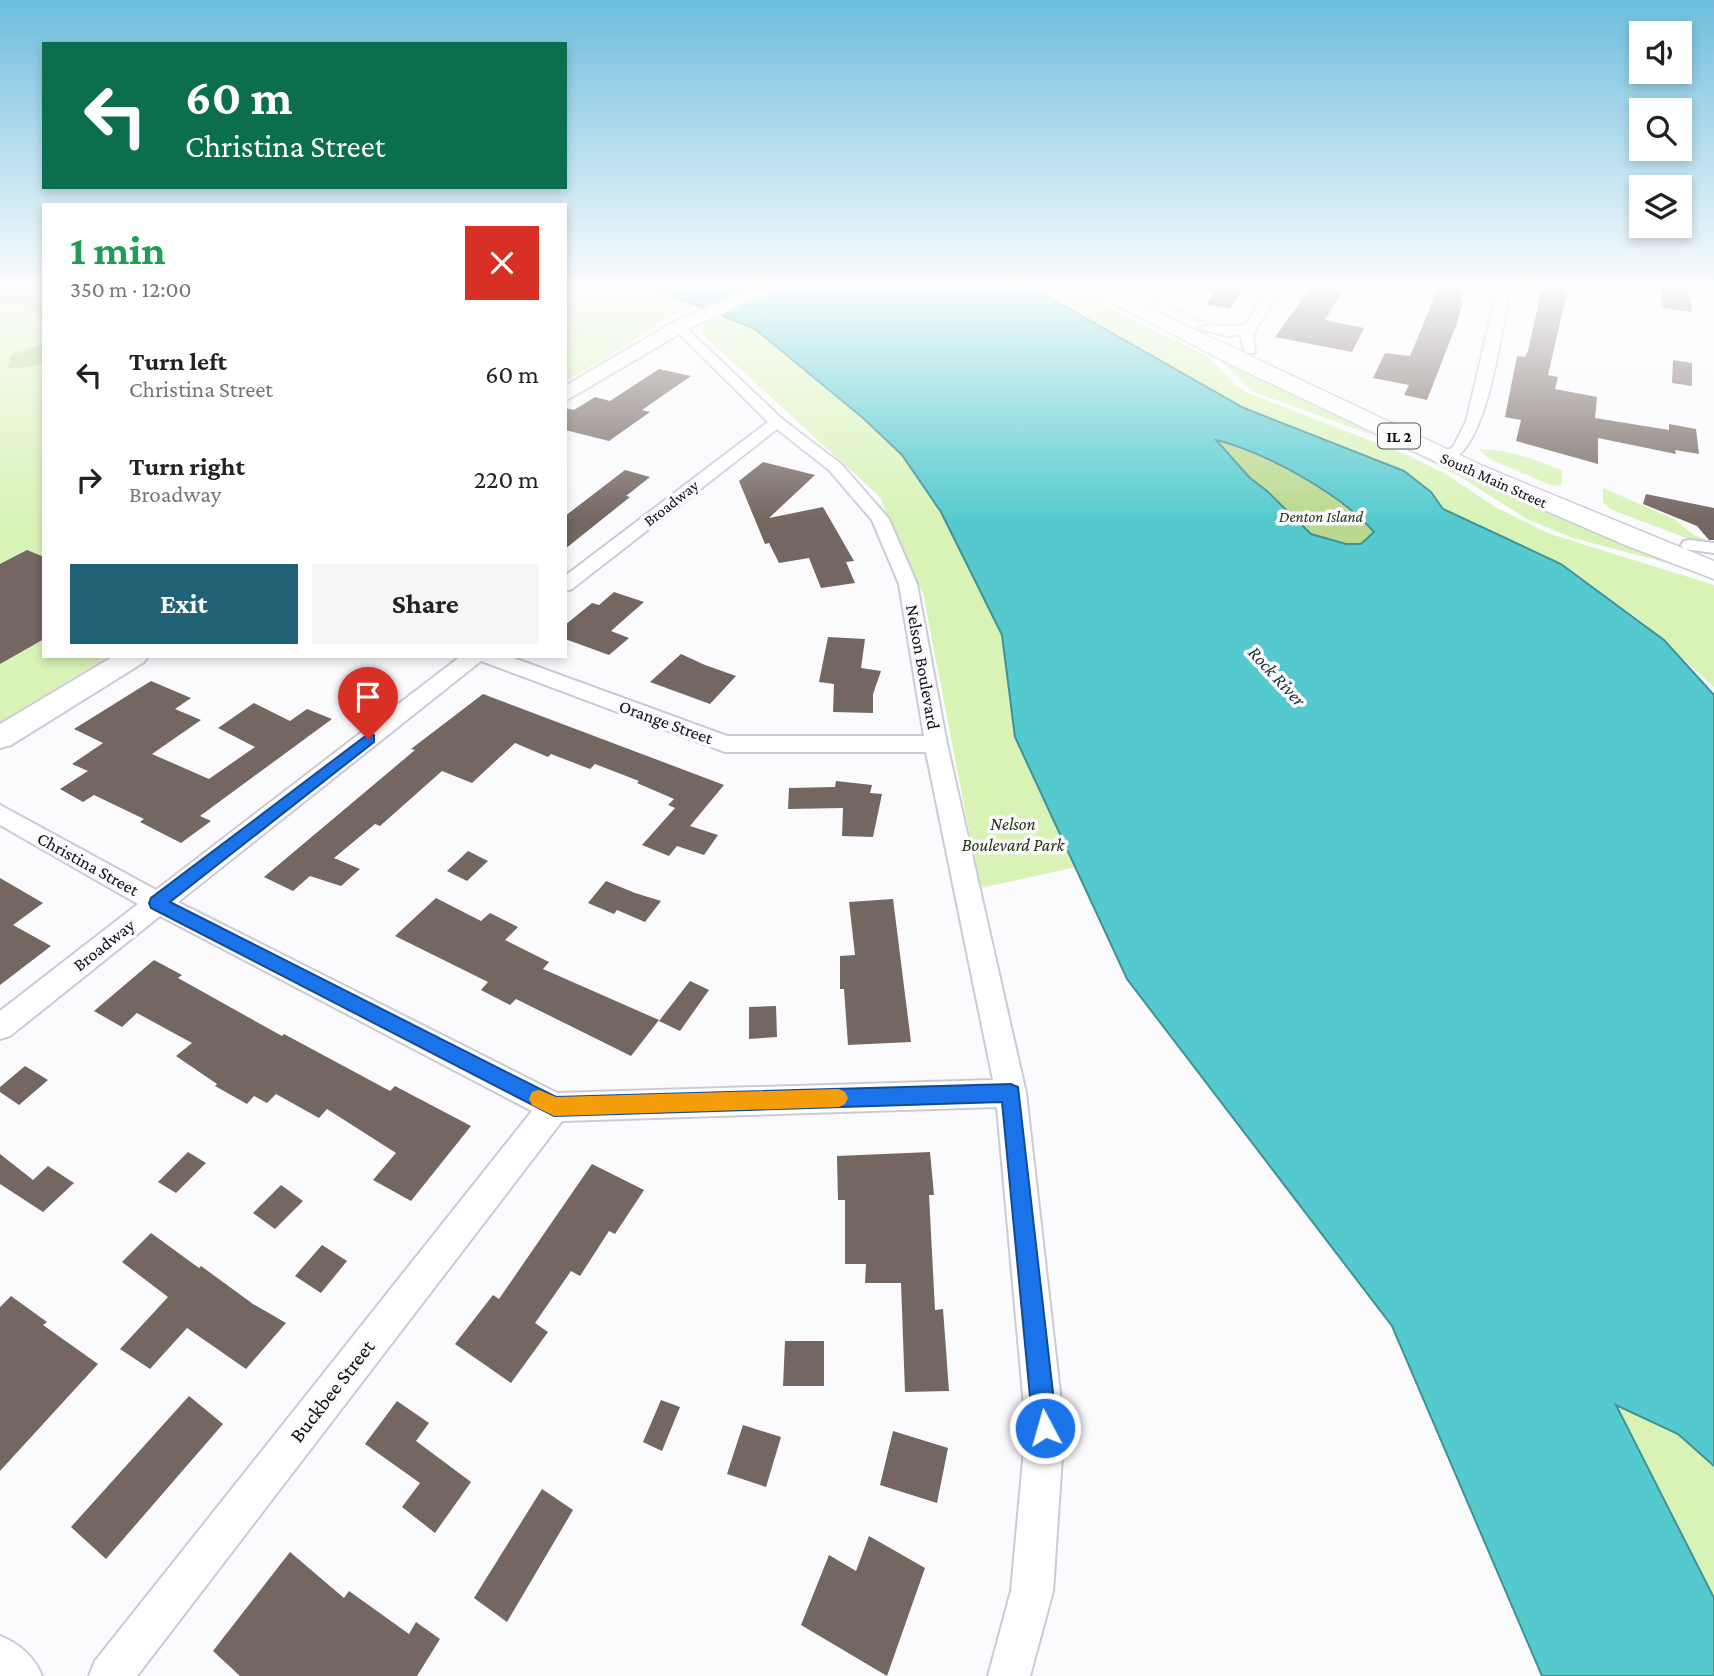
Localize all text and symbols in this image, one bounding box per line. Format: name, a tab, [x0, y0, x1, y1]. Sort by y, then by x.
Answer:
map controls	[1629, 21, 1692, 238]
button: sound	[1629, 21, 1692, 84]
icon: left	[70, 70, 161, 161]
text: 60 m	[185, 70, 292, 125]
button: search	[1629, 98, 1692, 161]
text: Christina Street	[185, 128, 385, 164]
button: layers	[1629, 175, 1692, 238]
text: 1 min	[70, 226, 166, 273]
button: close	[465, 226, 539, 300]
text: 350 m · 12:00	[70, 276, 192, 302]
text: Turn left	[129, 347, 227, 376]
icon: left	[70, 356, 108, 394]
text: 60 m	[485, 360, 539, 389]
text: Christina Street	[129, 376, 273, 402]
road number: IL 2	[1378, 424, 1420, 448]
street label: South Main Street	[1438, 449, 1551, 511]
text: Turn right	[129, 452, 245, 481]
icon: right	[70, 461, 108, 499]
text: 220 m	[474, 465, 539, 494]
street label: Broadway	[640, 476, 703, 530]
text: Broadway	[129, 481, 221, 507]
park label: Denton Island	[1279, 508, 1364, 525]
button: Exit	[70, 564, 298, 644]
button: Share	[312, 564, 539, 644]
street label: Nelson Boulevard	[902, 603, 944, 731]
water label: Rock River	[1244, 642, 1311, 711]
pin	[338, 667, 398, 739]
icon: arrive	[349, 678, 387, 716]
street label: Orange Street	[616, 696, 717, 749]
park label: Nelson Boulevard Park	[962, 814, 1065, 855]
street label: Christina Street	[34, 828, 143, 901]
street label: Broadway	[69, 914, 139, 975]
street label: Buckbee Street	[285, 1334, 380, 1447]
position arrow	[1008, 1391, 1082, 1465]

